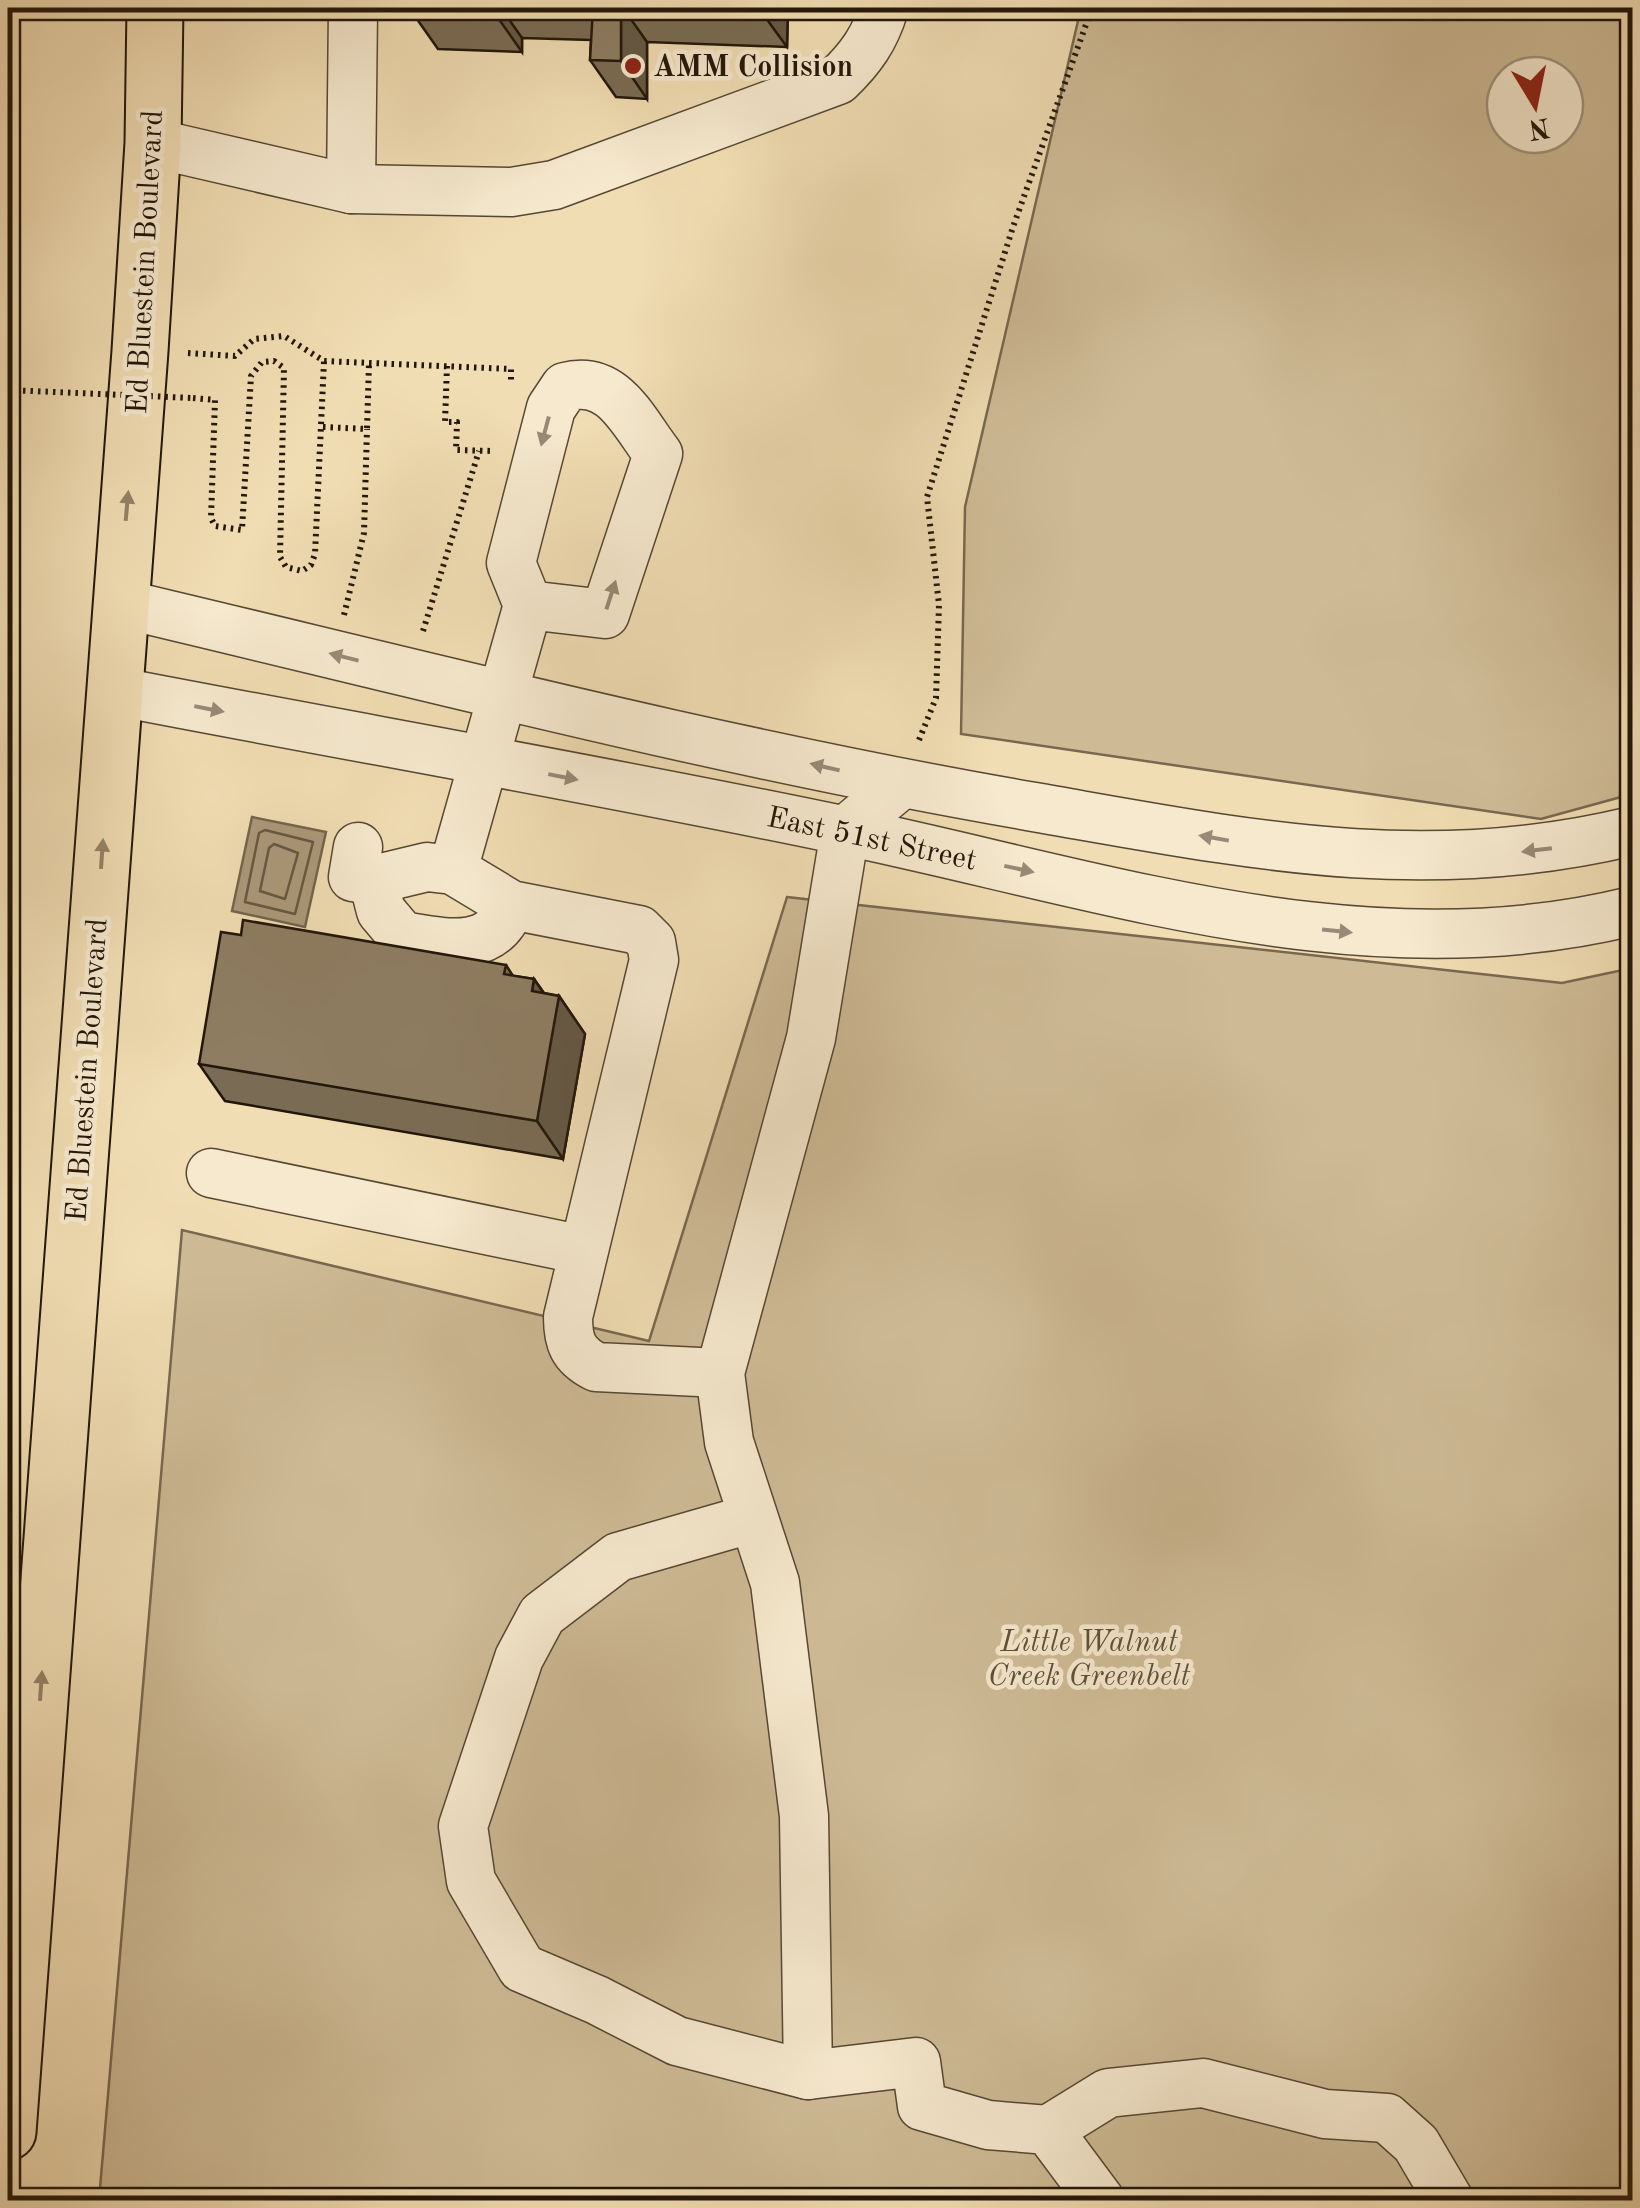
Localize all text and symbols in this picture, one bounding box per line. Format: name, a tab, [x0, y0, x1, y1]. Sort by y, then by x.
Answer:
place label: AMM Collision	[653, 53, 853, 83]
marker: AMM Collision	[622, 55, 644, 77]
north arrow	[1485, 55, 1585, 155]
street label: Ed Bluestein Boulevard	[123, 109, 169, 415]
text: N	[1525, 111, 1552, 142]
one-way arrow	[537, 416, 553, 447]
one-way arrow	[120, 489, 136, 521]
one-way arrow	[605, 580, 620, 610]
one-way arrow	[328, 649, 359, 664]
one-way arrow	[194, 702, 225, 718]
one-way arrow	[809, 759, 840, 774]
one-way arrow	[548, 770, 579, 785]
street label: East 51st Street	[764, 803, 979, 877]
one-way arrow	[1197, 830, 1229, 845]
one-way arrow	[94, 838, 110, 870]
one-way arrow	[1520, 842, 1552, 858]
one-way arrow	[1003, 862, 1034, 877]
street label: Ed Bluestein Boulevard	[62, 917, 114, 1223]
one-way arrow	[1322, 923, 1354, 939]
park label: Little Walnut Creek Greenbelt	[988, 1628, 1191, 1692]
one-way arrow	[33, 1670, 49, 1702]

